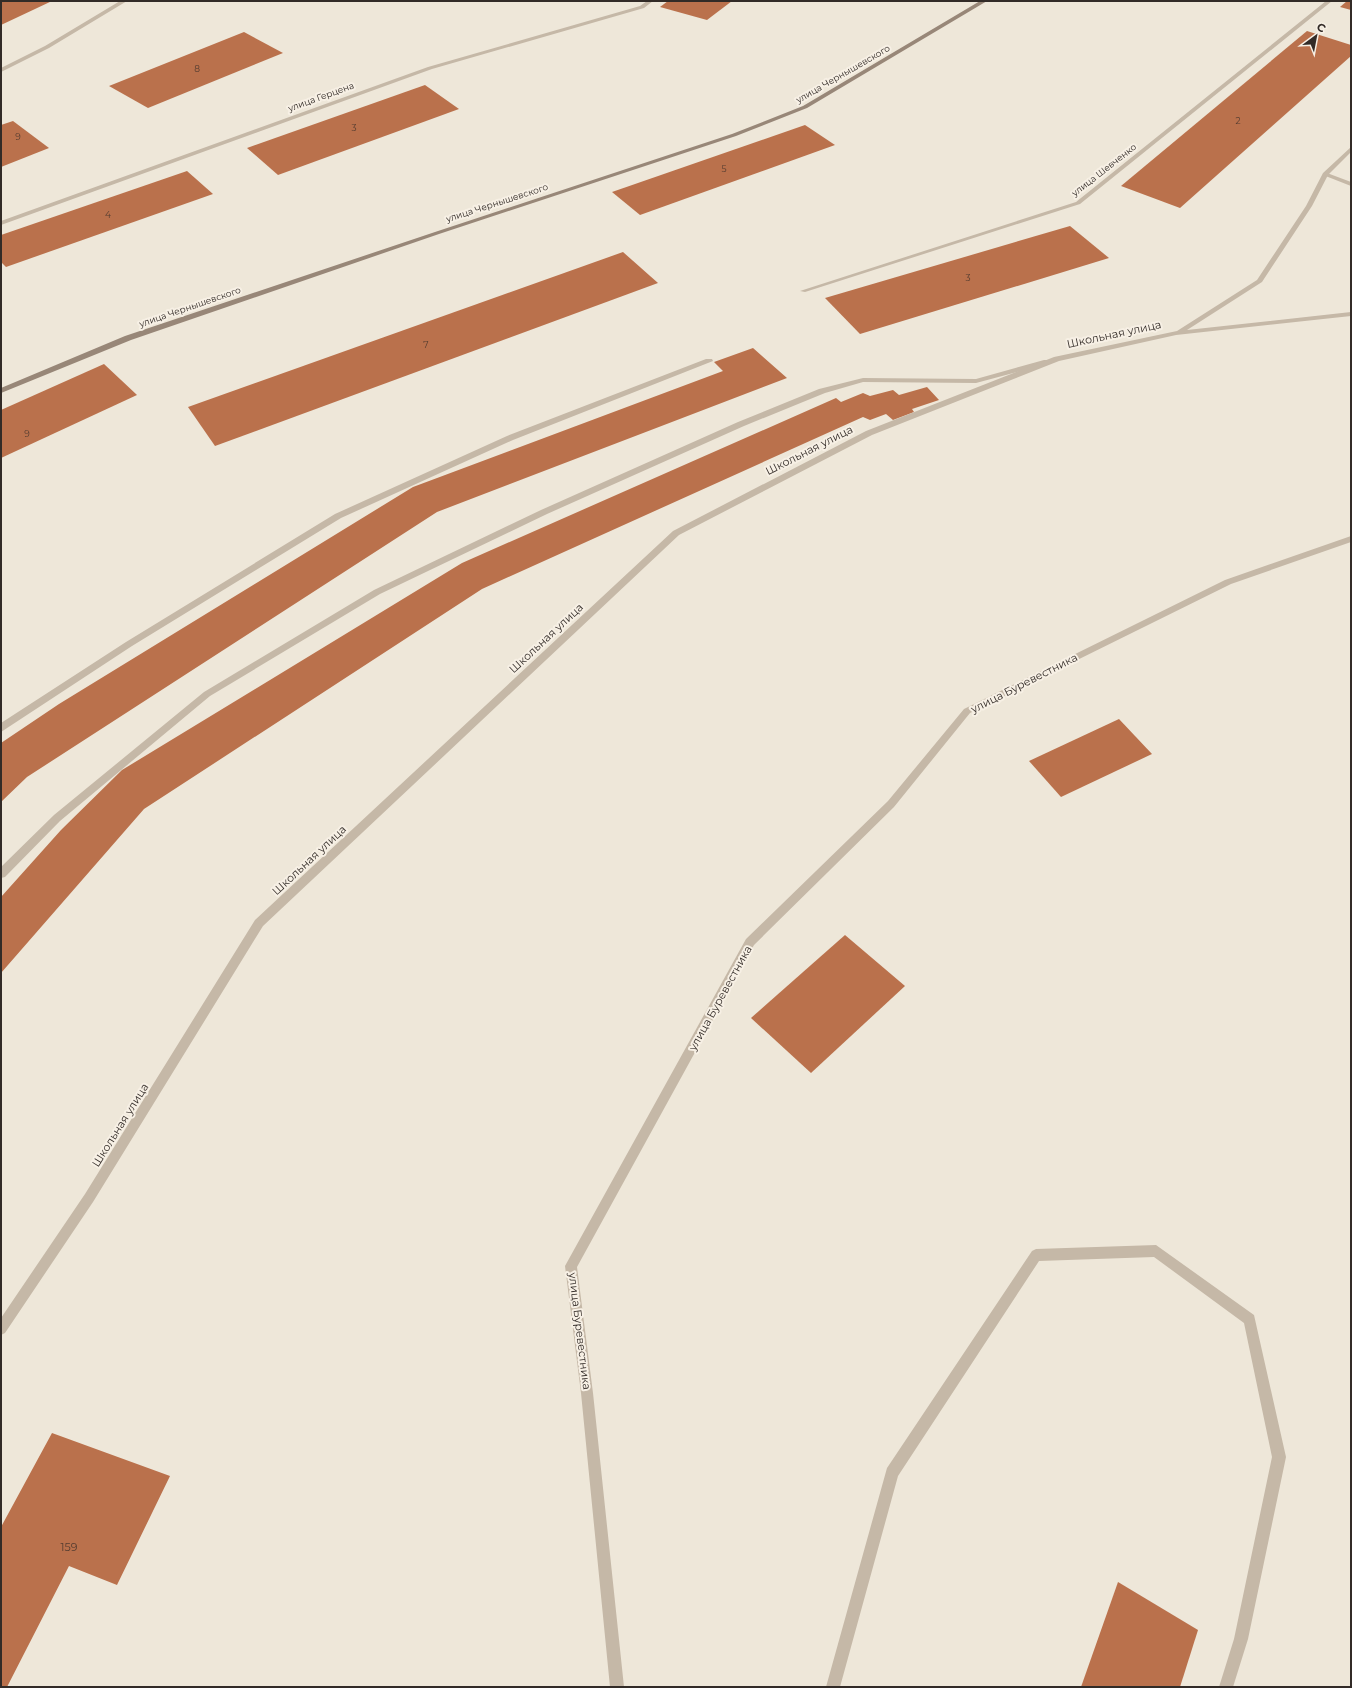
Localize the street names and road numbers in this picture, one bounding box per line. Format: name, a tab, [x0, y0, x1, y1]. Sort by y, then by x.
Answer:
street label: улица Чернышевского	[793, 42, 892, 106]
street label: улица Герцена	[285, 80, 355, 114]
street label: улица Шевченко	[1068, 141, 1138, 199]
street label: улица Чернышевского	[443, 181, 550, 225]
street label: улица Чернышевского	[137, 284, 242, 329]
street label: Школьная улица	[1066, 317, 1162, 351]
street label: Школьная улица	[763, 422, 855, 478]
street label: Школьная улица	[506, 600, 586, 676]
street label: улица Буревестника	[967, 650, 1080, 716]
street label: Школьная улица	[269, 822, 349, 898]
street label: улица Буревестника	[685, 943, 755, 1054]
street label: Школьная улица	[89, 1081, 151, 1169]
street label: улица Буревестника	[566, 1271, 594, 1390]

